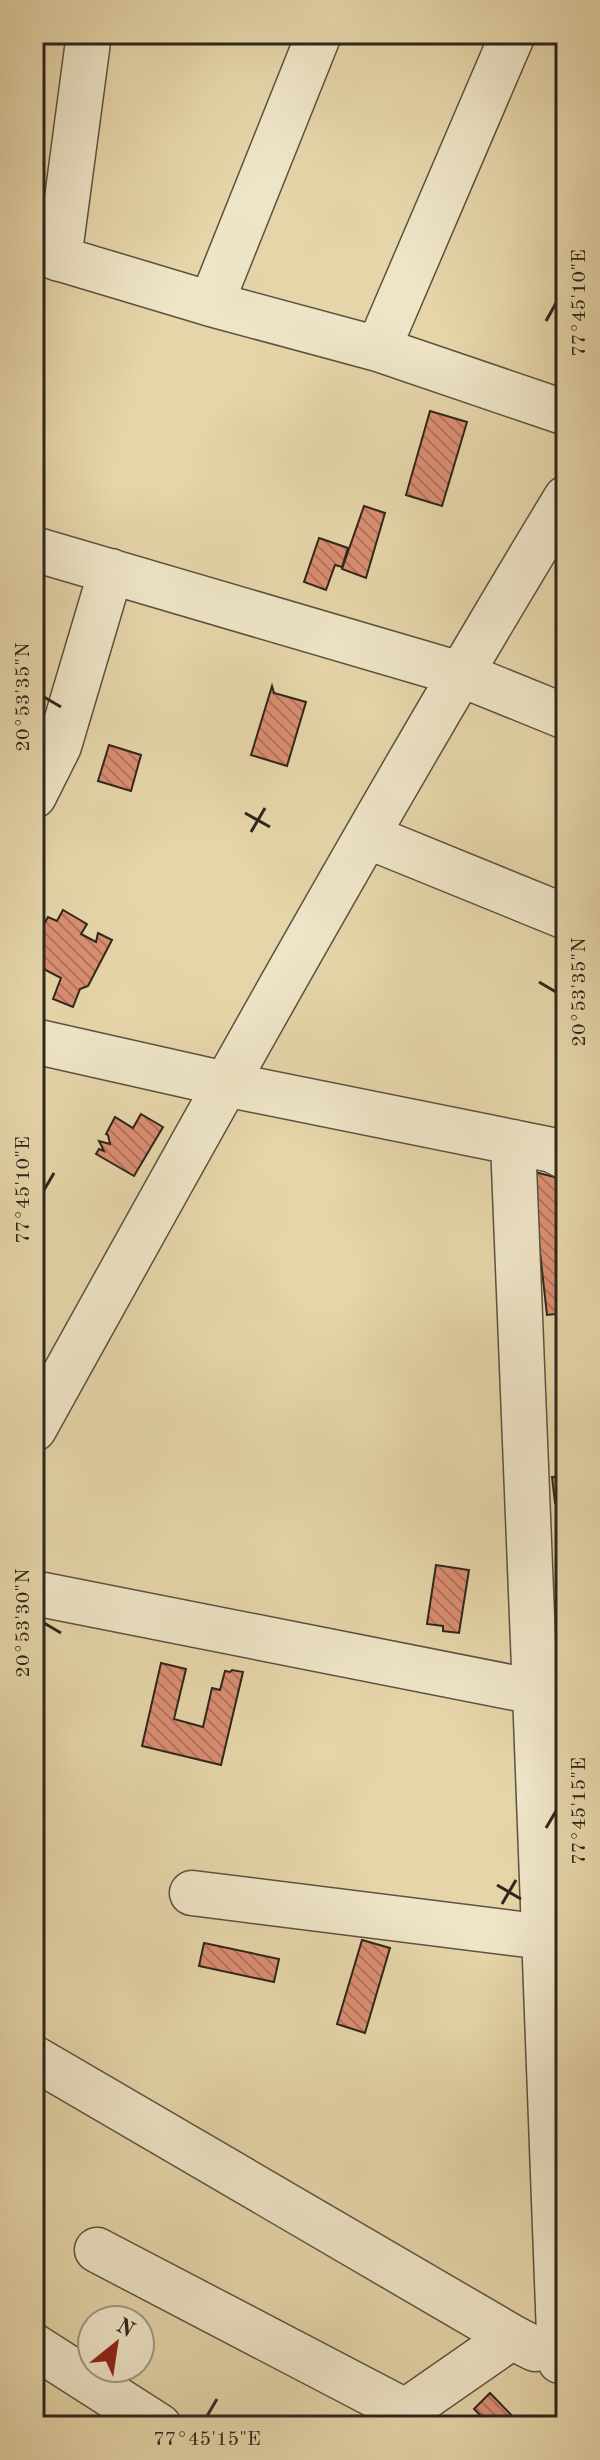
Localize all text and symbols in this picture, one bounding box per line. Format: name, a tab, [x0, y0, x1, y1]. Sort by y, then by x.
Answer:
text: 77°45'10"E	[570, 249, 590, 357]
text: 20°53'35"N	[14, 642, 34, 752]
text: 20°53'35"N	[570, 937, 590, 1047]
text: 77°45'10"E	[14, 1136, 34, 1244]
text: 20°53'30"N	[14, 1568, 34, 1678]
text: 77°45'15"E	[570, 1757, 590, 1865]
north arrow	[76, 2304, 156, 2384]
text: N	[112, 2315, 138, 2342]
text: 77°45'15"E	[153, 2430, 261, 2450]

